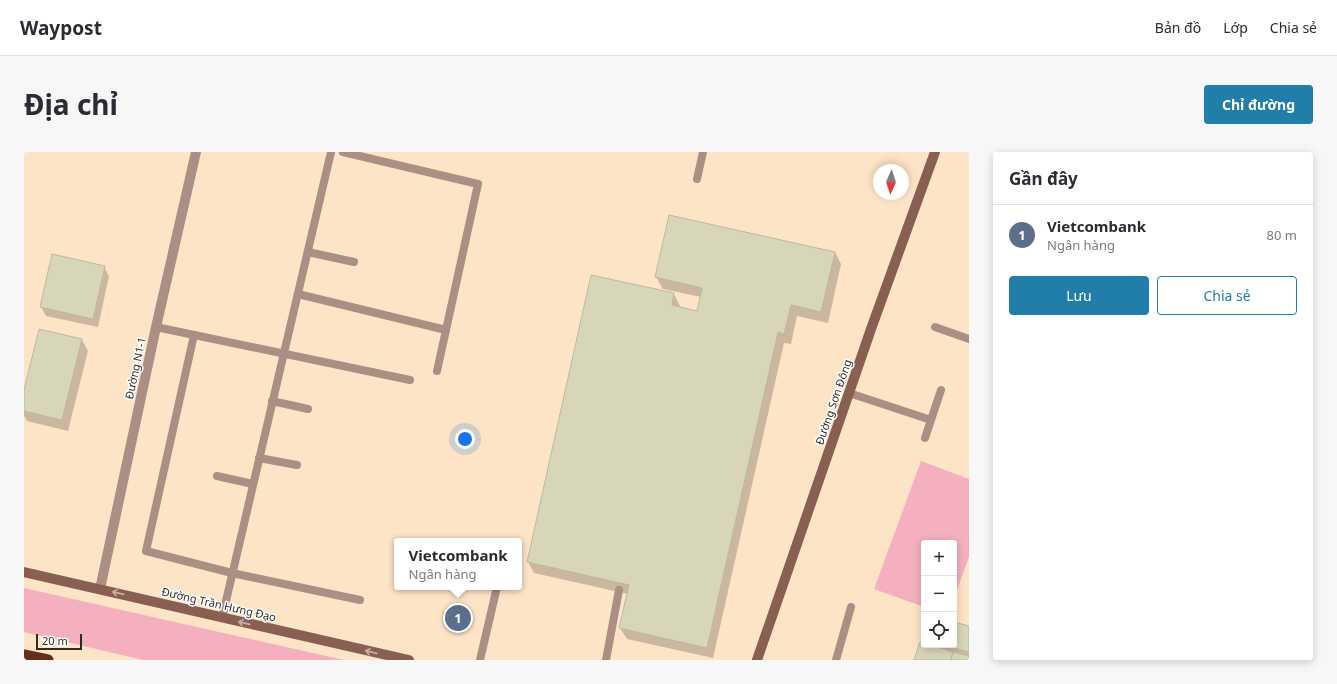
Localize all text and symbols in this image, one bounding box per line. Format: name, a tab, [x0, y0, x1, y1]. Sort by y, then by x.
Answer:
text: Waypost	[20, 15, 102, 41]
text: Bản đồ	[1155, 18, 1201, 37]
text: Lớp	[1223, 18, 1248, 37]
text: Chia sẻ	[1270, 18, 1317, 37]
text: Địa chỉ	[24, 85, 118, 123]
button: Chỉ đường	[1204, 85, 1313, 124]
north arrow	[873, 164, 909, 200]
text: Gần đây	[1009, 167, 1078, 190]
text: Vietcombank	[1047, 216, 1146, 236]
text: 1	[1018, 226, 1026, 244]
text: 80 m	[1267, 226, 1297, 244]
text: Ngân hàng	[1047, 236, 1115, 254]
button: Lưu	[1009, 276, 1149, 315]
button: Chia sẻ	[1157, 276, 1297, 315]
street label: Đường N1-1	[121, 336, 149, 400]
street label: Đường Sơn Đông	[811, 357, 855, 447]
your location	[455, 429, 475, 449]
popup	[394, 538, 522, 590]
map controls	[921, 540, 957, 648]
button: +	[921, 540, 957, 576]
text: Vietcombank	[409, 545, 507, 565]
text: Ngân hàng	[409, 565, 476, 583]
button: −	[921, 576, 957, 612]
street label: Đường Trần Hưng Đạo	[160, 584, 278, 625]
one-way arrow	[111, 589, 124, 597]
pin: 1	[445, 603, 471, 633]
button: locate	[921, 612, 957, 648]
one-way arrow	[238, 619, 251, 627]
scale bar	[36, 632, 82, 651]
text: 20 m	[42, 633, 68, 648]
one-way arrow	[365, 647, 378, 655]

